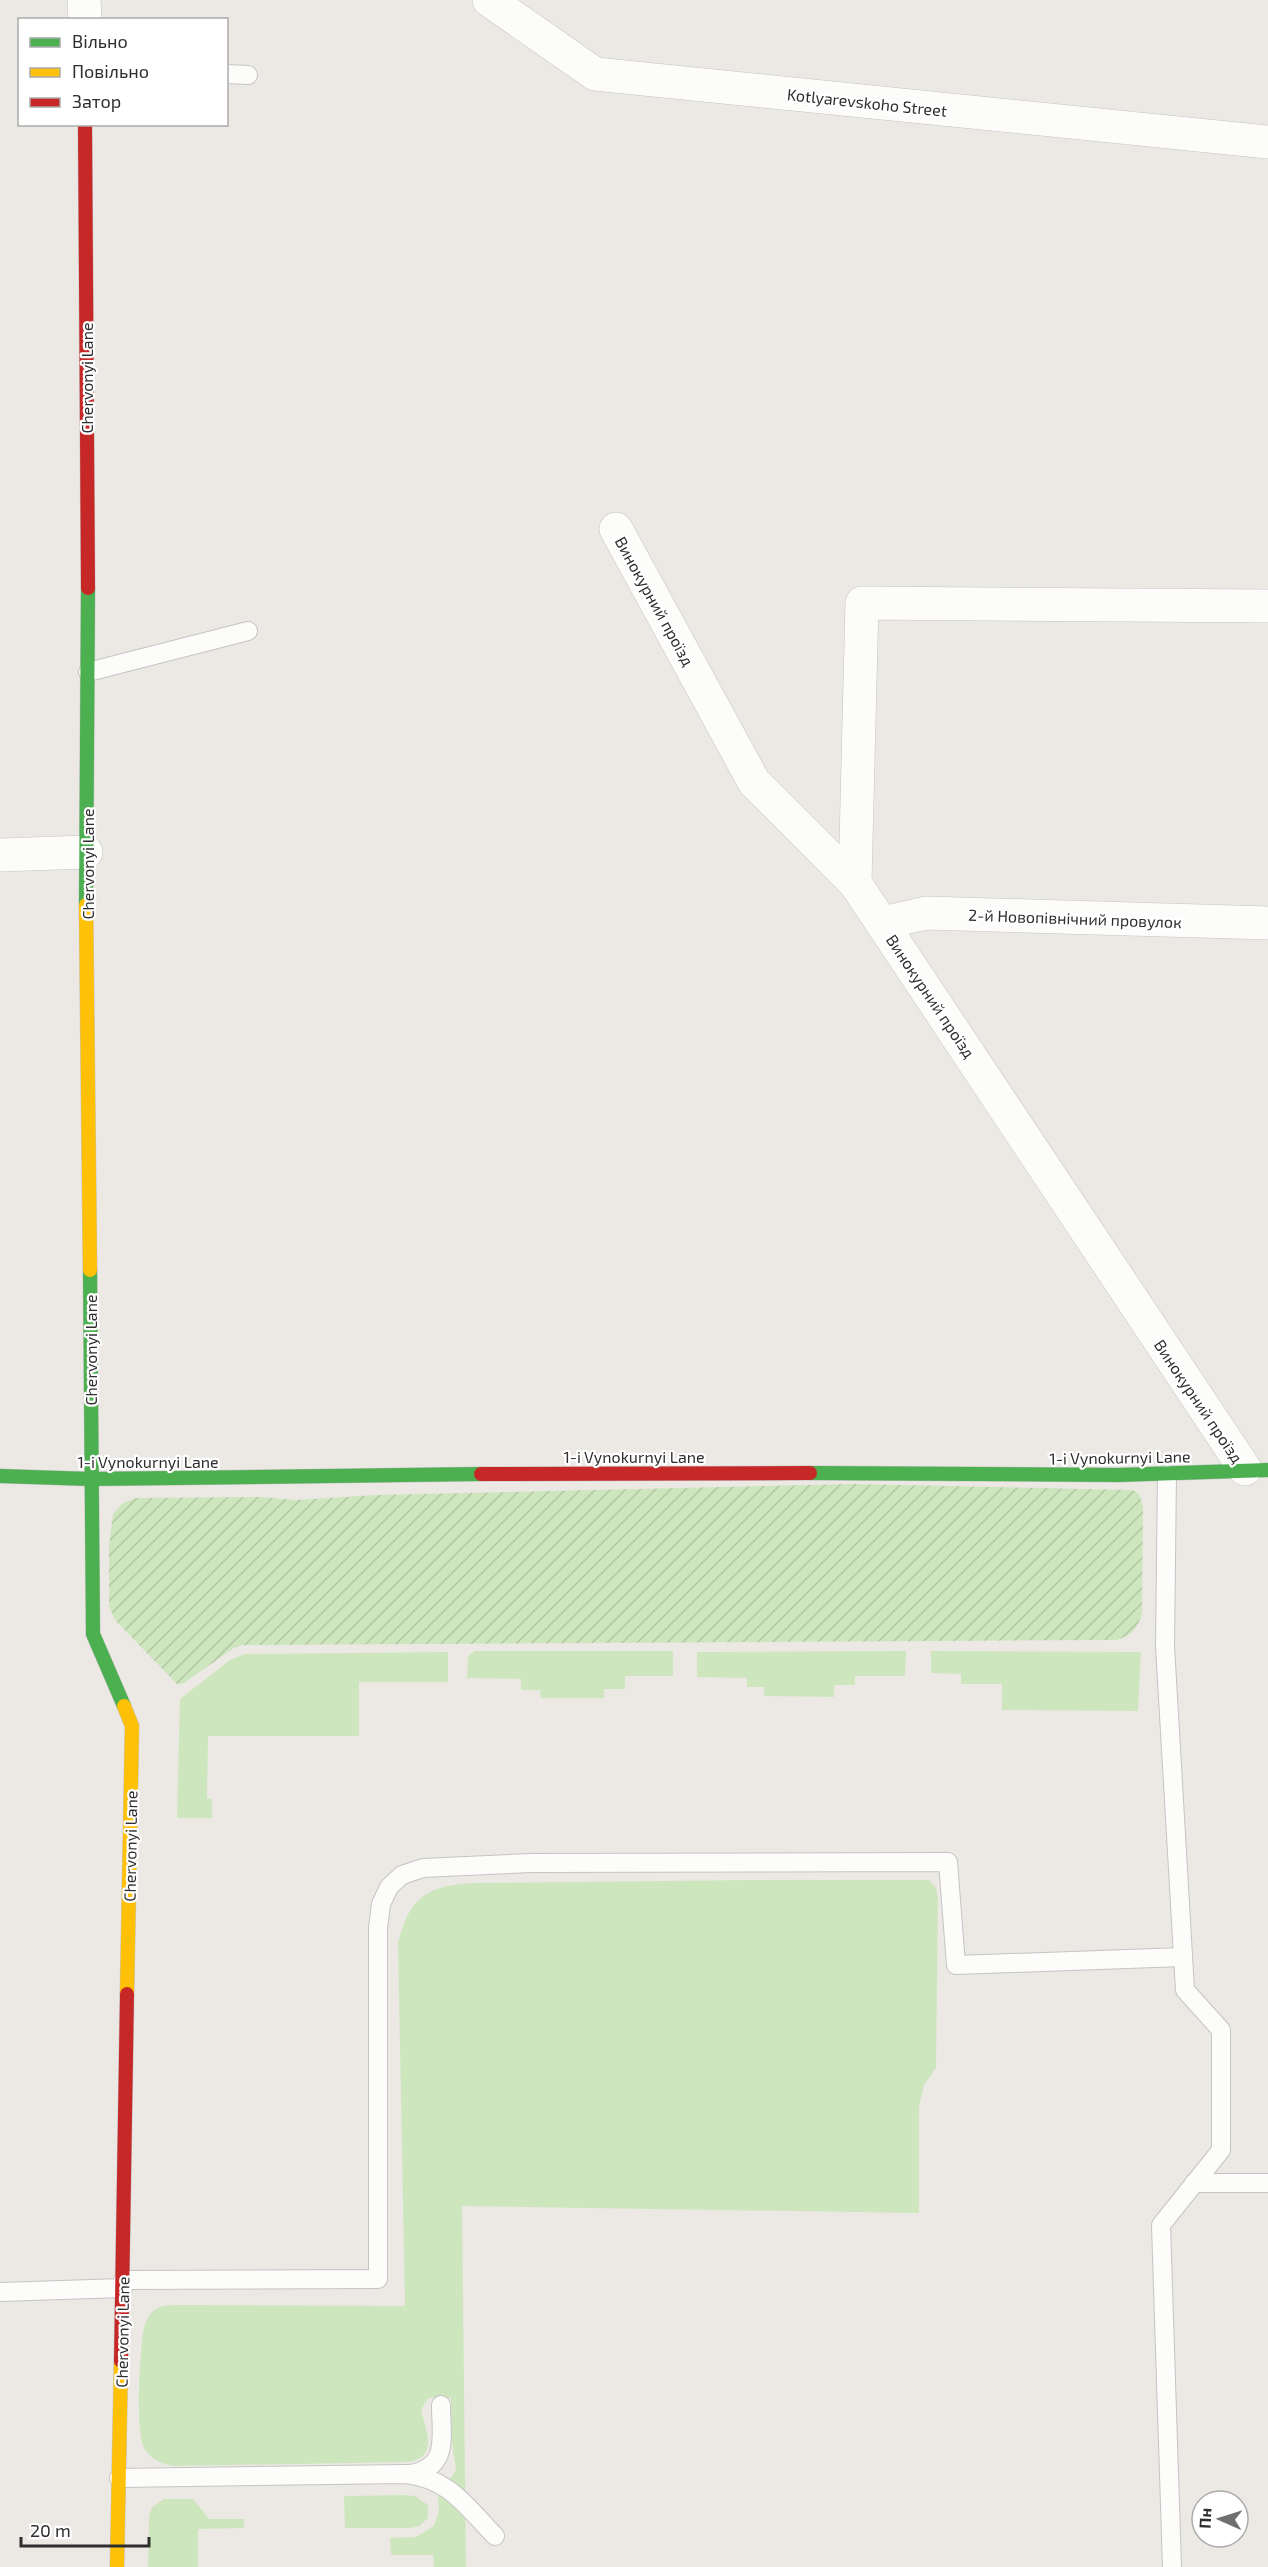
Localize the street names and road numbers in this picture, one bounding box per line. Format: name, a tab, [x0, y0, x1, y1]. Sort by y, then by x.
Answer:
street label: Kotlyarevskoho Street	[786, 84, 948, 120]
street label: Chervonyi Lane	[77, 322, 96, 434]
street label: Винокурний проїзд	[611, 533, 698, 669]
street label: Chervonyi Lane	[78, 808, 97, 920]
street label: 2-й Новопівнічний провулок	[968, 905, 1183, 932]
street label: Винокурний проїзд	[882, 931, 979, 1062]
street label: Chervonyi Lane	[81, 1294, 100, 1406]
street label: Винокурний проїзд	[1150, 1336, 1247, 1467]
street label: 1-i Vynokurnyi Lane	[1049, 1446, 1191, 1468]
street label: 1-i Vynokurnyi Lane	[563, 1447, 705, 1466]
street label: 1-i Vynokurnyi Lane	[77, 1452, 219, 1471]
street label: Chervonyi Lane	[120, 1790, 140, 1902]
street label: Chervonyi Lane	[112, 2276, 132, 2388]

